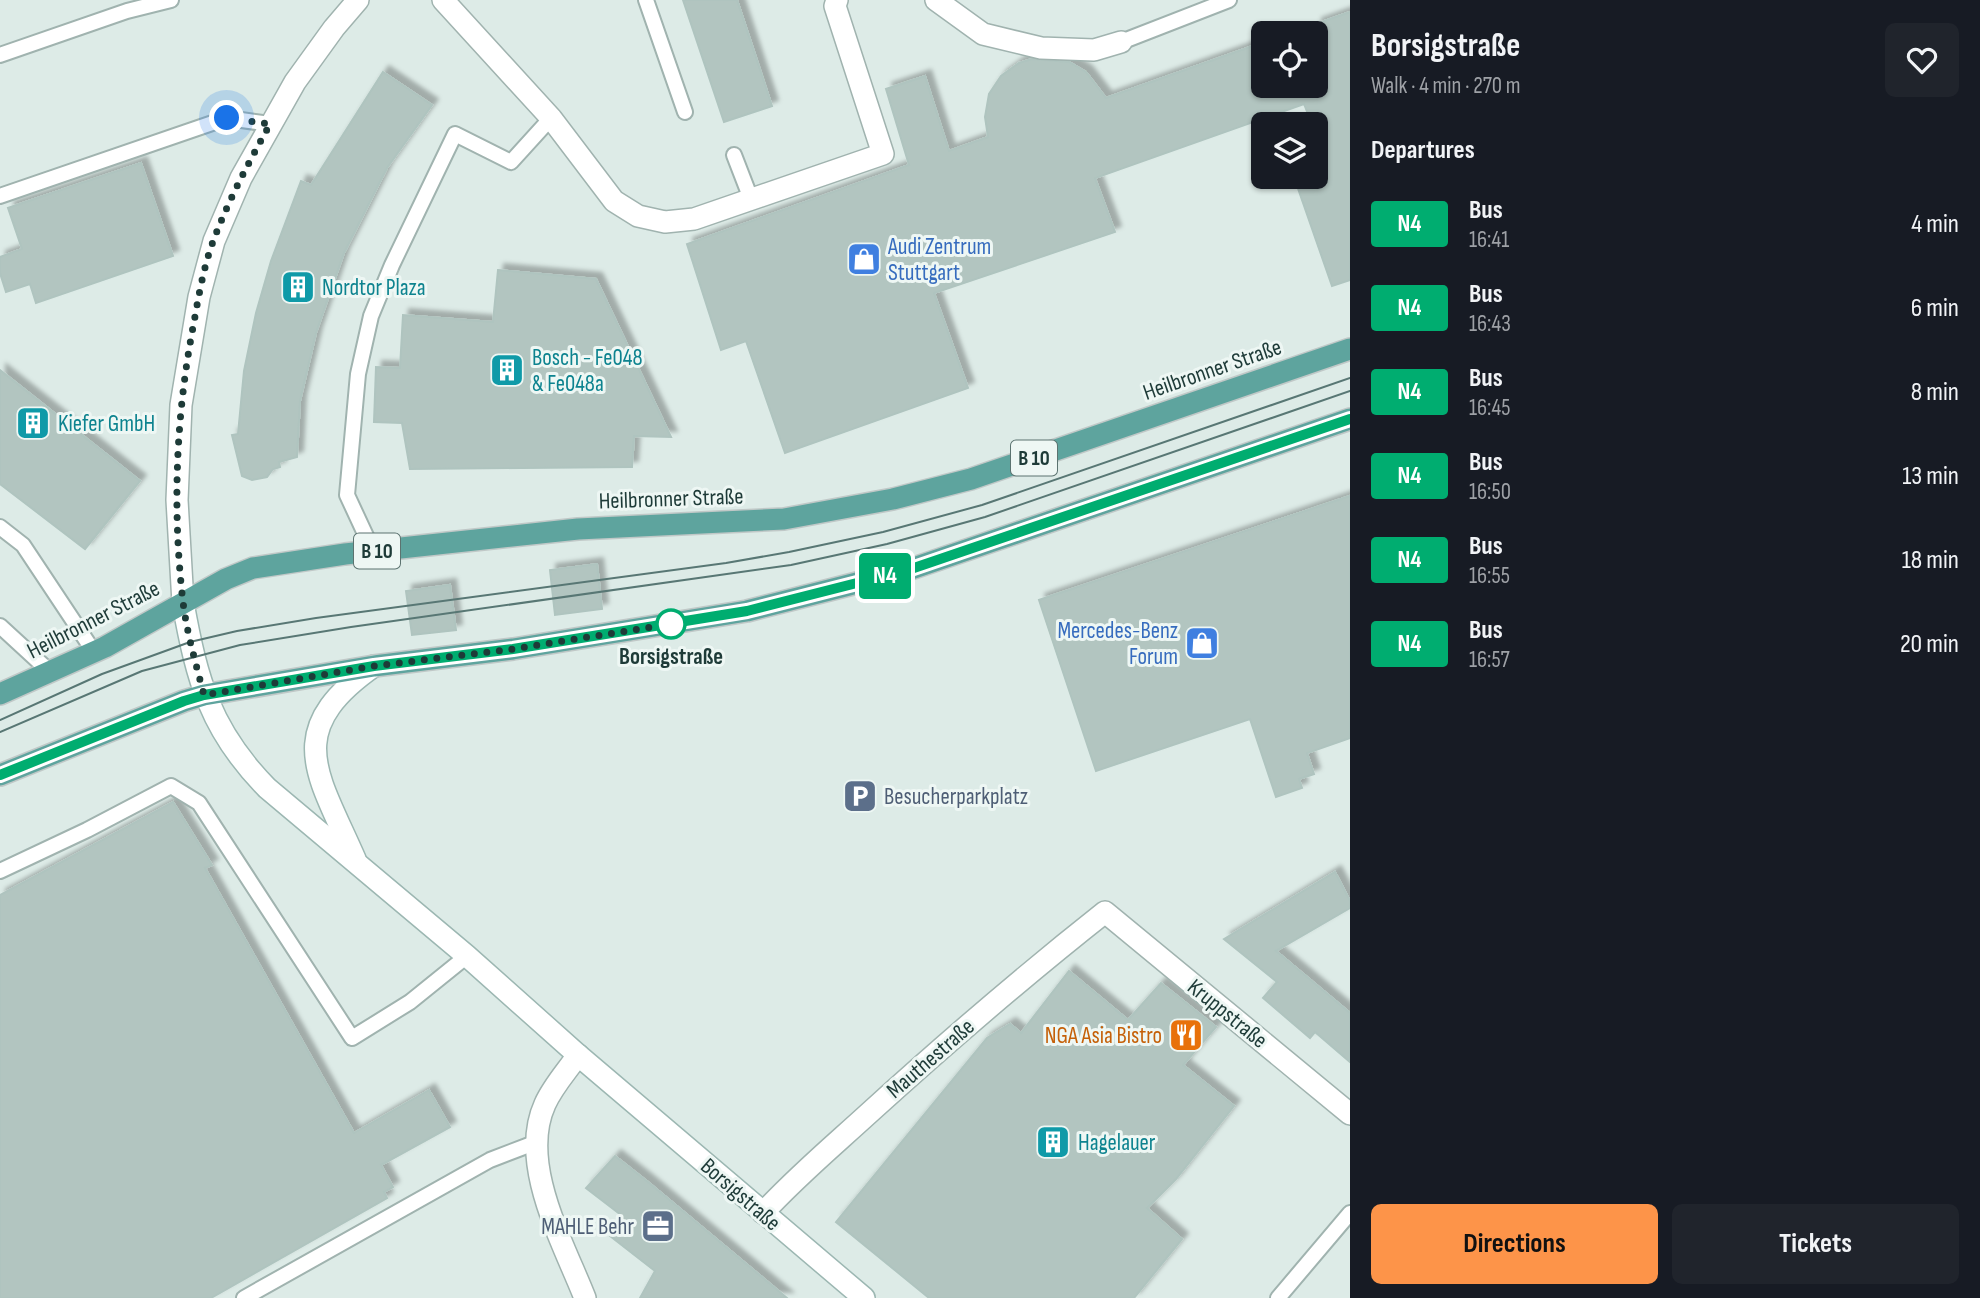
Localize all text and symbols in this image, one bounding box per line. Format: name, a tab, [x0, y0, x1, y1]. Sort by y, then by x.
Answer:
map controls	[1251, 21, 1328, 189]
button: locate	[1251, 21, 1328, 98]
button: heart	[1885, 23, 1959, 97]
text: Borsigstraße	[1371, 26, 1520, 66]
text: Walk · 4 min · 270 m	[1371, 72, 1521, 100]
your location	[209, 100, 244, 135]
button: layers	[1251, 112, 1328, 189]
text: Departures	[1371, 135, 1475, 166]
text: Bus	[1469, 195, 1503, 226]
text: N4	[1398, 209, 1421, 238]
text: 4 min	[1911, 209, 1959, 240]
text: 16:41	[1469, 226, 1509, 254]
place label: Audi Zentrum Stuttgart	[887, 233, 991, 287]
shop icon: Audi Zentrum Stuttgart	[845, 240, 883, 278]
building icon: Nordtor Plaza	[279, 268, 317, 306]
place label: Nordtor Plaza	[322, 274, 426, 302]
text: Bus	[1469, 279, 1503, 310]
text: N4	[1398, 293, 1421, 322]
text: 6 min	[1911, 293, 1959, 324]
text: 16:43	[1469, 310, 1511, 338]
street label: Heilbronner Straße	[1139, 333, 1285, 407]
place label: Bosch - Fe048 & Fe048a	[532, 344, 643, 398]
building icon: Bosch - Fe048 & Fe048a	[488, 351, 526, 389]
text: Bus	[1469, 363, 1503, 394]
text: N4	[1398, 377, 1421, 406]
text: 8 min	[1911, 377, 1959, 408]
text: 16:45	[1469, 394, 1510, 422]
building icon: Kiefer GmbH	[14, 404, 52, 442]
place label: Kiefer GmbH	[58, 410, 155, 438]
road number: B 10	[1011, 440, 1057, 476]
text: Bus	[1469, 447, 1503, 478]
text: N4	[1398, 461, 1421, 490]
text: 13 min	[1902, 461, 1959, 492]
text: 16:50	[1469, 478, 1511, 506]
street label: Heilbronner Straße	[598, 482, 744, 516]
text: Bus	[1469, 531, 1503, 562]
road number: B 10	[354, 534, 400, 568]
text: N4	[1398, 545, 1421, 574]
text: 18 min	[1902, 545, 1959, 576]
line badge: N4	[854, 553, 917, 599]
text: N4	[873, 561, 897, 590]
text: 16:55	[1469, 562, 1510, 590]
street label: Heilbronner Straße	[23, 575, 164, 665]
marker: Borsigstraße	[656, 609, 686, 639]
text: Bus	[1469, 615, 1503, 646]
place label: Mercedes-Benz Forum	[1057, 617, 1178, 671]
shop icon: Mercedes-Benz Forum	[1183, 624, 1221, 662]
text: N4	[1398, 629, 1421, 658]
text: 20 min	[1900, 629, 1959, 660]
place label: Borsigstraße	[619, 643, 723, 671]
text: 16:57	[1469, 646, 1510, 674]
parking icon: Besucherparkplatz	[841, 777, 879, 815]
place label: Besucherparkplatz	[884, 783, 1028, 811]
street label: Kruppstraße	[1182, 973, 1273, 1054]
street label: Mauthestraße	[881, 1013, 980, 1105]
restaurant icon: NGA Asia Bistro	[1167, 1016, 1205, 1054]
place label: NGA Asia Bistro	[1045, 1022, 1162, 1050]
building icon: Hagelauer	[1034, 1123, 1072, 1161]
place label: Hagelauer	[1078, 1129, 1156, 1157]
street label: Borsigstraße	[695, 1152, 786, 1237]
button: Directions	[1371, 1204, 1658, 1284]
button: Tickets	[1672, 1204, 1959, 1284]
office icon: MAHLE Behr	[639, 1207, 677, 1245]
place label: MAHLE Behr	[541, 1213, 634, 1241]

